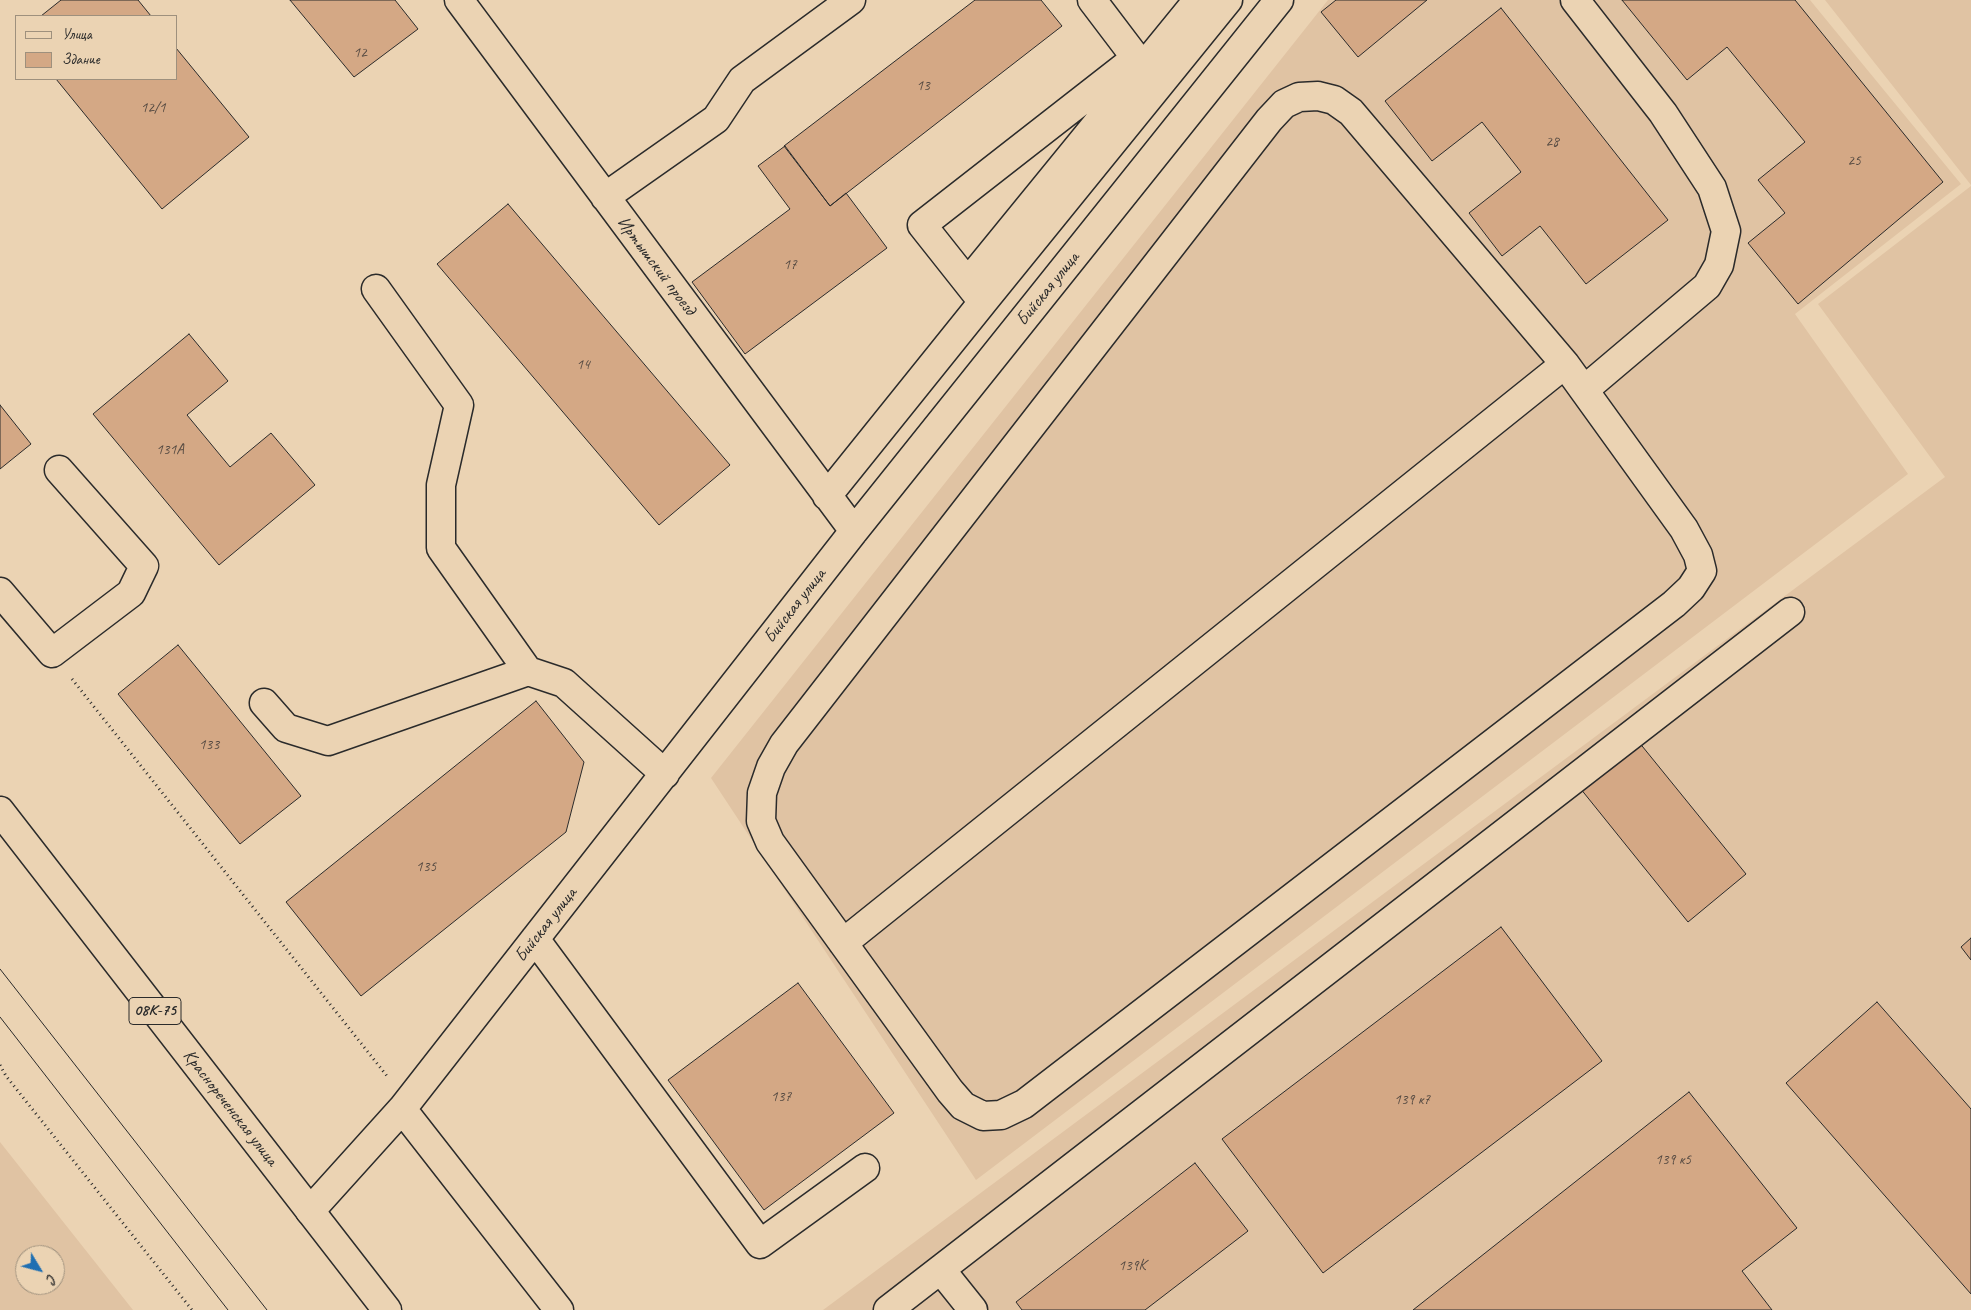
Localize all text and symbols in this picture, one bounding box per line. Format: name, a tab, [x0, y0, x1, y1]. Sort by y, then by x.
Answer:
legend	[15, 15, 178, 80]
text: Улица	[62, 25, 92, 44]
house number: 12	[353, 44, 367, 62]
text: Здание	[62, 50, 100, 69]
house number: 13	[916, 77, 930, 95]
house number: 12/1	[140, 99, 166, 117]
house number: 28	[1545, 133, 1559, 151]
house number: 25	[1847, 152, 1861, 170]
street label: Иртышский проезд	[612, 212, 700, 320]
street label: Бийская улица	[1012, 248, 1084, 330]
house number: 17	[783, 256, 797, 274]
house number: 14	[576, 356, 590, 374]
house number: 131А	[156, 441, 184, 459]
street label: Бийская улица	[759, 564, 831, 648]
house number: 133	[199, 736, 219, 754]
house number: 135	[416, 858, 436, 876]
street label: Бийская улица	[510, 883, 582, 967]
road number: 08К-75	[129, 998, 181, 1024]
street label: Краснореченская улица	[178, 1045, 282, 1171]
house number: 137	[771, 1088, 791, 1106]
house number: 139 к7	[1394, 1091, 1430, 1109]
house number: 139 к5	[1655, 1151, 1691, 1169]
north arrow	[15, 1245, 65, 1295]
house number: 139К	[1118, 1257, 1146, 1275]
text: С	[43, 1271, 60, 1287]

